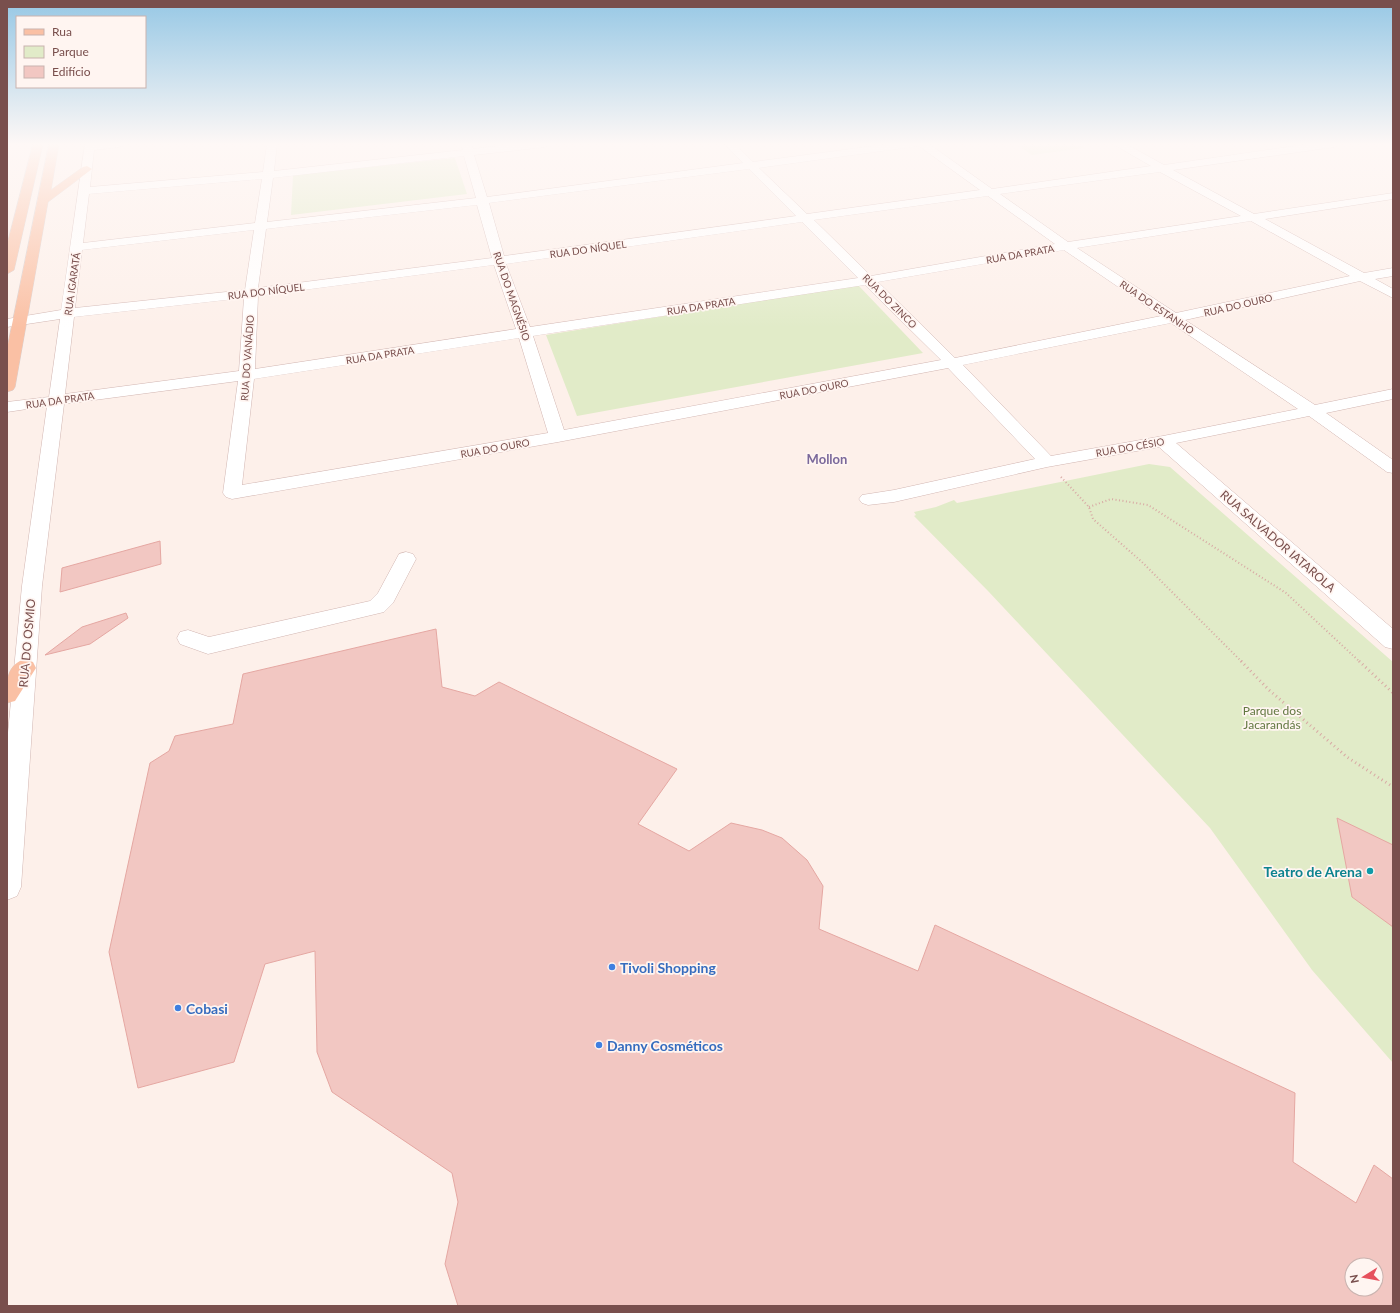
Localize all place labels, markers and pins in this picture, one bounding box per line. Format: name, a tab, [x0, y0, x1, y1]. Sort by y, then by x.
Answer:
place label: Teatro de Arena	[1264, 863, 1362, 880]
marker: Teatro de Arena	[1365, 866, 1375, 876]
place label: Tivoli Shopping	[620, 959, 716, 976]
marker: Tivoli Shopping	[607, 962, 617, 972]
place label: Cobasi	[186, 1000, 228, 1017]
marker: Cobasi	[173, 1003, 183, 1013]
place label: Danny Cosméticos	[607, 1037, 723, 1054]
marker: Danny Cosméticos	[594, 1040, 604, 1050]

